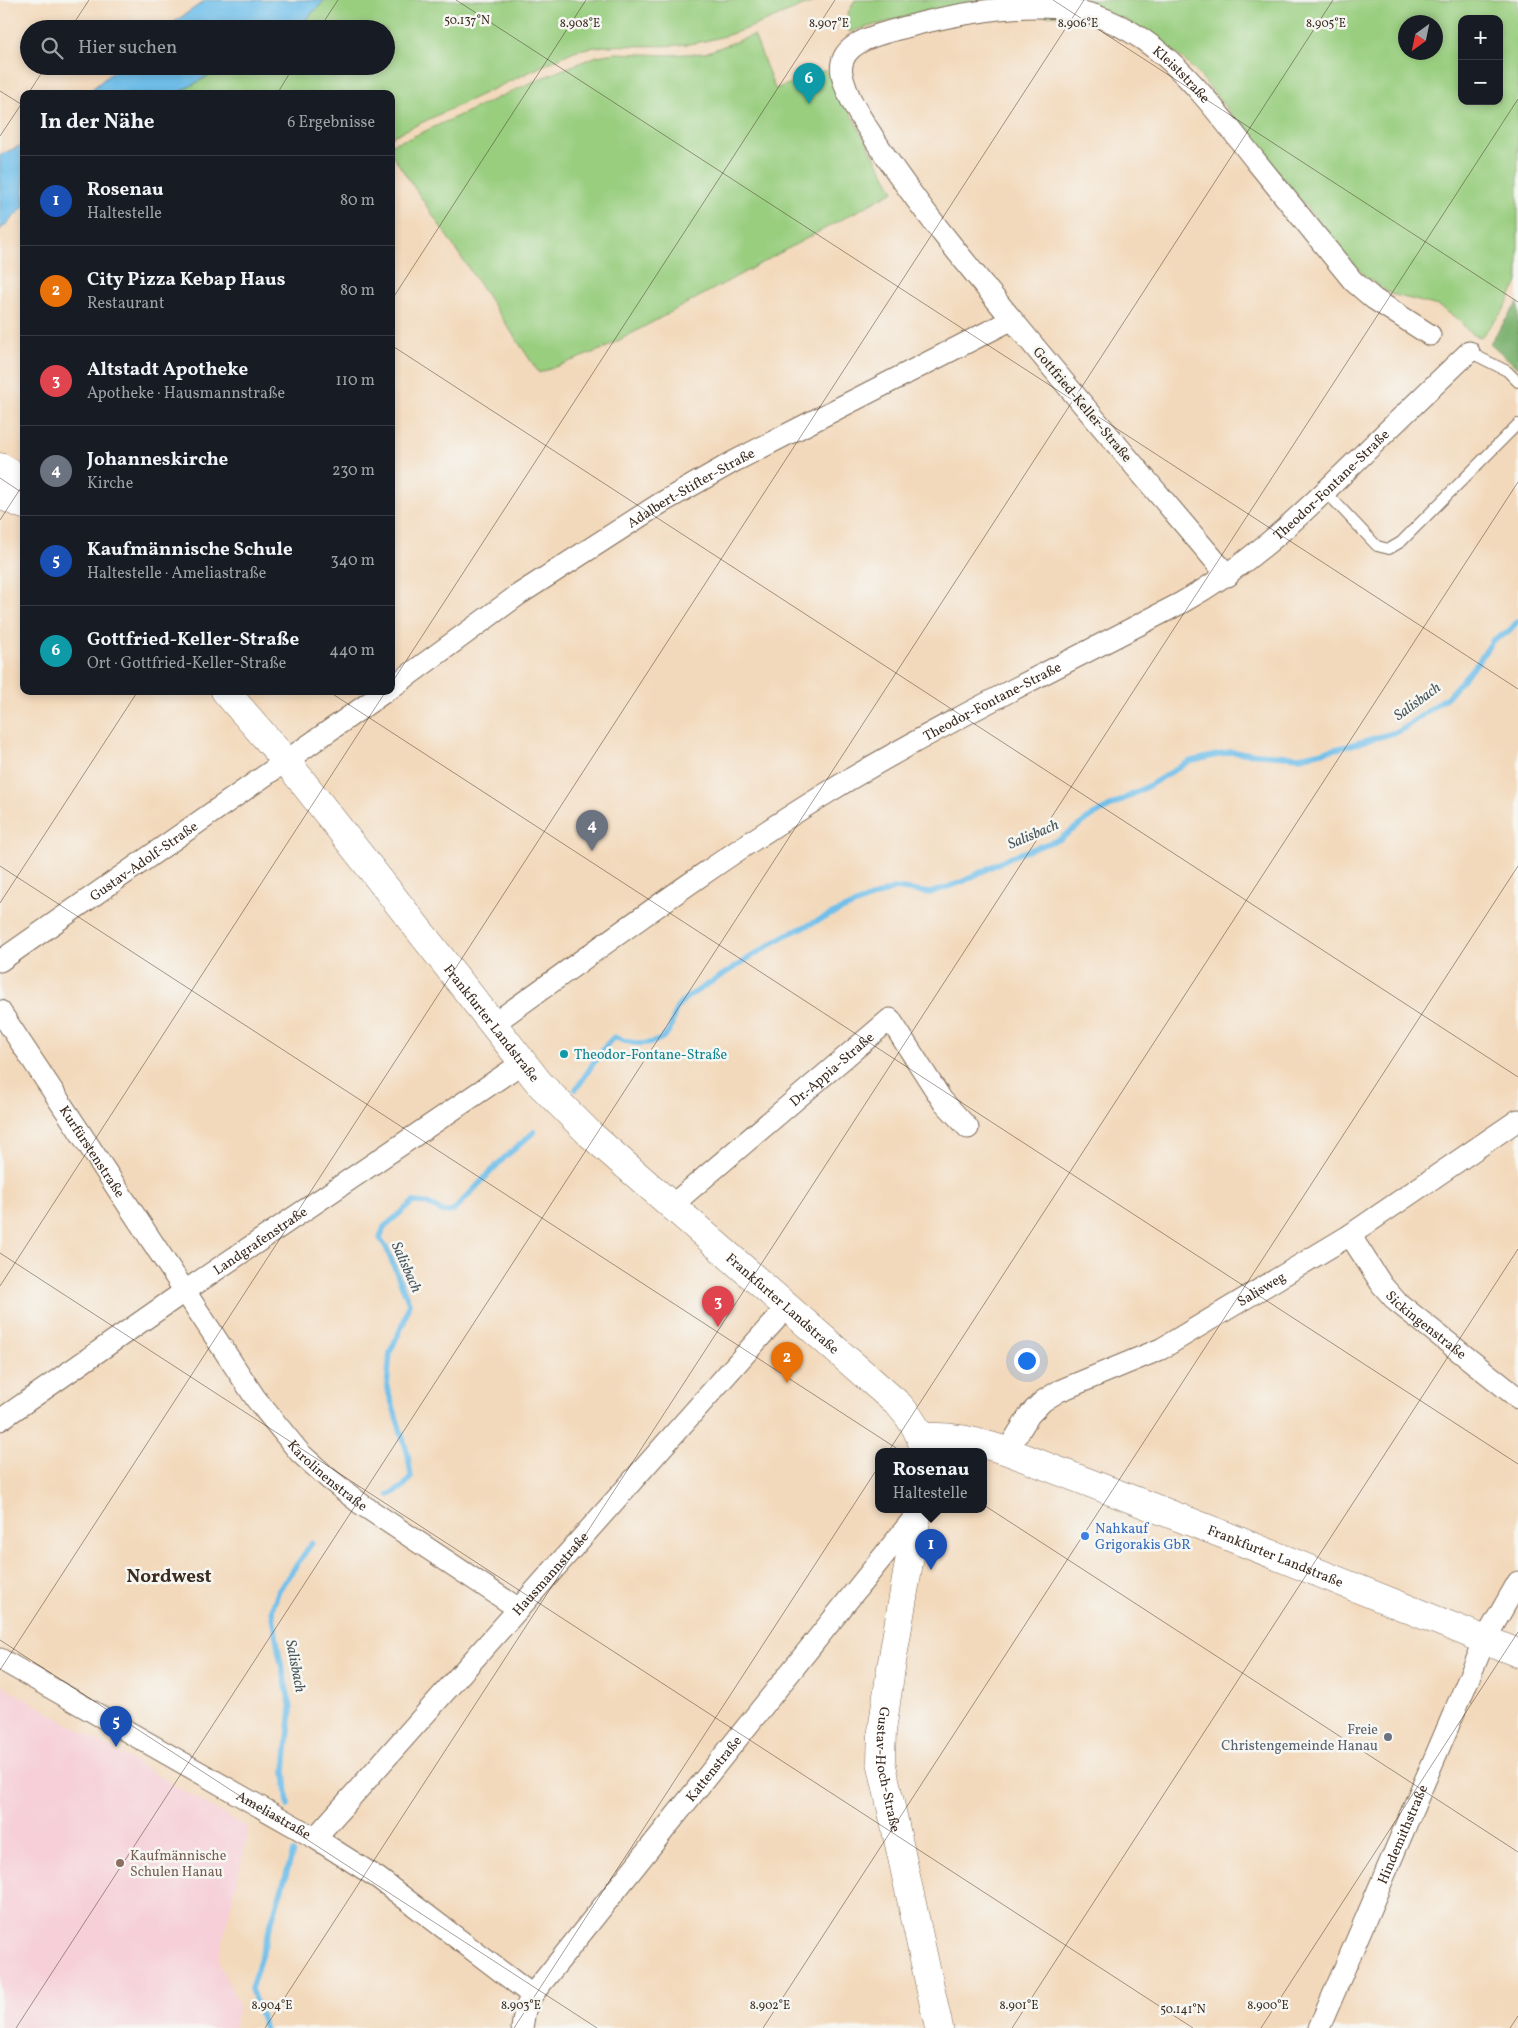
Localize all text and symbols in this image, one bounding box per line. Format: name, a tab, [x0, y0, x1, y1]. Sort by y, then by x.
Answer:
text: 50.137°N	[444, 13, 490, 29]
north arrow	[1398, 15, 1443, 60]
map controls	[1458, 15, 1503, 105]
button: +	[1458, 15, 1503, 60]
text: 8.908°E	[560, 16, 600, 32]
text: 8.907°E	[809, 16, 849, 32]
text: 8.906°E	[1058, 16, 1098, 32]
text: 8.905°E	[1306, 16, 1346, 32]
search box	[20, 20, 395, 75]
icon: search	[38, 34, 66, 62]
text: Hier suchen	[78, 35, 177, 61]
street label: Kleiststraße	[1148, 42, 1214, 108]
button: −	[1458, 60, 1503, 105]
pin: 6	[793, 63, 825, 104]
text: In der Nähe	[40, 108, 155, 137]
text: 6 Ergebnisse	[287, 112, 375, 134]
text: Rosenau	[87, 177, 164, 203]
text: 1	[53, 190, 59, 212]
text: 80 m	[340, 190, 375, 212]
text: Haltestelle	[87, 203, 162, 225]
text: City Pizza Kebap Haus	[87, 267, 285, 293]
text: 2	[52, 280, 60, 302]
text: 80 m	[340, 280, 375, 302]
text: Restaurant	[87, 293, 165, 315]
street label: Gottfried-Keller-Straße	[1028, 343, 1136, 467]
text: Altstadt Apotheke	[87, 357, 248, 383]
text: 3	[52, 370, 60, 392]
text: 110 m	[336, 370, 375, 392]
text: Apotheke · Hausmannstraße	[87, 383, 285, 405]
street label: Theodor-Fontane-Straße	[1270, 425, 1395, 545]
street label: Adalbert-Stifter-Straße	[624, 444, 759, 533]
text: Johanneskirche	[87, 447, 228, 473]
text: 4	[51, 460, 61, 482]
text: 230 m	[332, 460, 375, 482]
text: Kirche	[87, 473, 133, 495]
text: Kaufmännische Schule	[87, 537, 293, 563]
text: 5	[52, 550, 60, 572]
text: 340 m	[331, 550, 375, 572]
text: Haltestelle · Ameliastraße	[87, 563, 266, 585]
text: Gottfried-Keller-Straße	[87, 627, 299, 653]
text: 6	[52, 640, 60, 662]
text: 440 m	[329, 640, 375, 662]
text: Ort · Gottfried-Keller-Straße	[87, 653, 286, 675]
street label: Theodor-Fontane-Straße	[920, 658, 1065, 746]
water label: Salisbach	[1390, 678, 1446, 726]
pin: 4	[576, 810, 608, 851]
water label: Salisbach	[1005, 815, 1062, 855]
street label: Gustav-Adolf-Straße	[86, 817, 202, 906]
street label: Frankfurter Landstraße	[439, 961, 543, 1087]
street label: Dr.-Appia-Straße	[786, 1028, 879, 1112]
place label: Theodor-Fontane-Straße	[574, 1046, 728, 1065]
marker: Theodor-Fontane-Straße	[558, 1048, 570, 1060]
street label: Kurfürstenstraße	[54, 1102, 129, 1202]
street label: Landgrafenstraße	[210, 1203, 312, 1280]
water label: Salisbach	[385, 1239, 426, 1296]
street label: Frankfurter Landstraße	[721, 1249, 843, 1359]
street label: Salisweg	[1234, 1268, 1290, 1312]
pin: 3	[702, 1286, 734, 1327]
street label: Sickingenstraße	[1380, 1287, 1470, 1365]
pin: 2	[771, 1342, 803, 1383]
your location	[1014, 1348, 1040, 1374]
street label: Karolinenstraße	[282, 1437, 371, 1517]
popup	[875, 1448, 987, 1513]
text: Rosenau	[893, 1457, 969, 1483]
text: Haltestelle	[893, 1483, 968, 1505]
place label: Nahkauf Grigorakis GbR	[1095, 1520, 1191, 1555]
street label: Frankfurter Landstraße	[1204, 1521, 1346, 1593]
street label: Hausmannstraße	[509, 1528, 594, 1620]
pin: 1	[915, 1529, 947, 1570]
marker: Nahkauf Grigorakis GbR	[1079, 1530, 1091, 1542]
district label: Nordwest	[126, 1564, 212, 1590]
water label: Salisbach	[279, 1638, 310, 1695]
street label: Gustav-Hoch-Straße	[870, 1705, 904, 1834]
pin: 5	[100, 1706, 132, 1747]
place label: Freie Christengemeinde Hanau	[1221, 1721, 1378, 1756]
marker: Freie Christengemeinde Hanau	[1382, 1731, 1394, 1743]
street label: Kattenstraße	[682, 1732, 747, 1806]
street label: Hindemithstraße	[1374, 1782, 1433, 1887]
street label: Ameliastraße	[232, 1787, 314, 1845]
place label: Kaufmännische Schulen Hanau	[130, 1847, 227, 1882]
marker: Kaufmännische Schulen Hanau	[114, 1857, 126, 1869]
text: 8.904°E	[252, 1998, 292, 2014]
text: 8.903°E	[501, 1998, 541, 2014]
text: 8.902°E	[750, 1998, 790, 2014]
text: 8.901°E	[1000, 1998, 1038, 2014]
text: 8.900°E	[1247, 1998, 1289, 2014]
text: 50.141°N	[1160, 2002, 1206, 2018]

